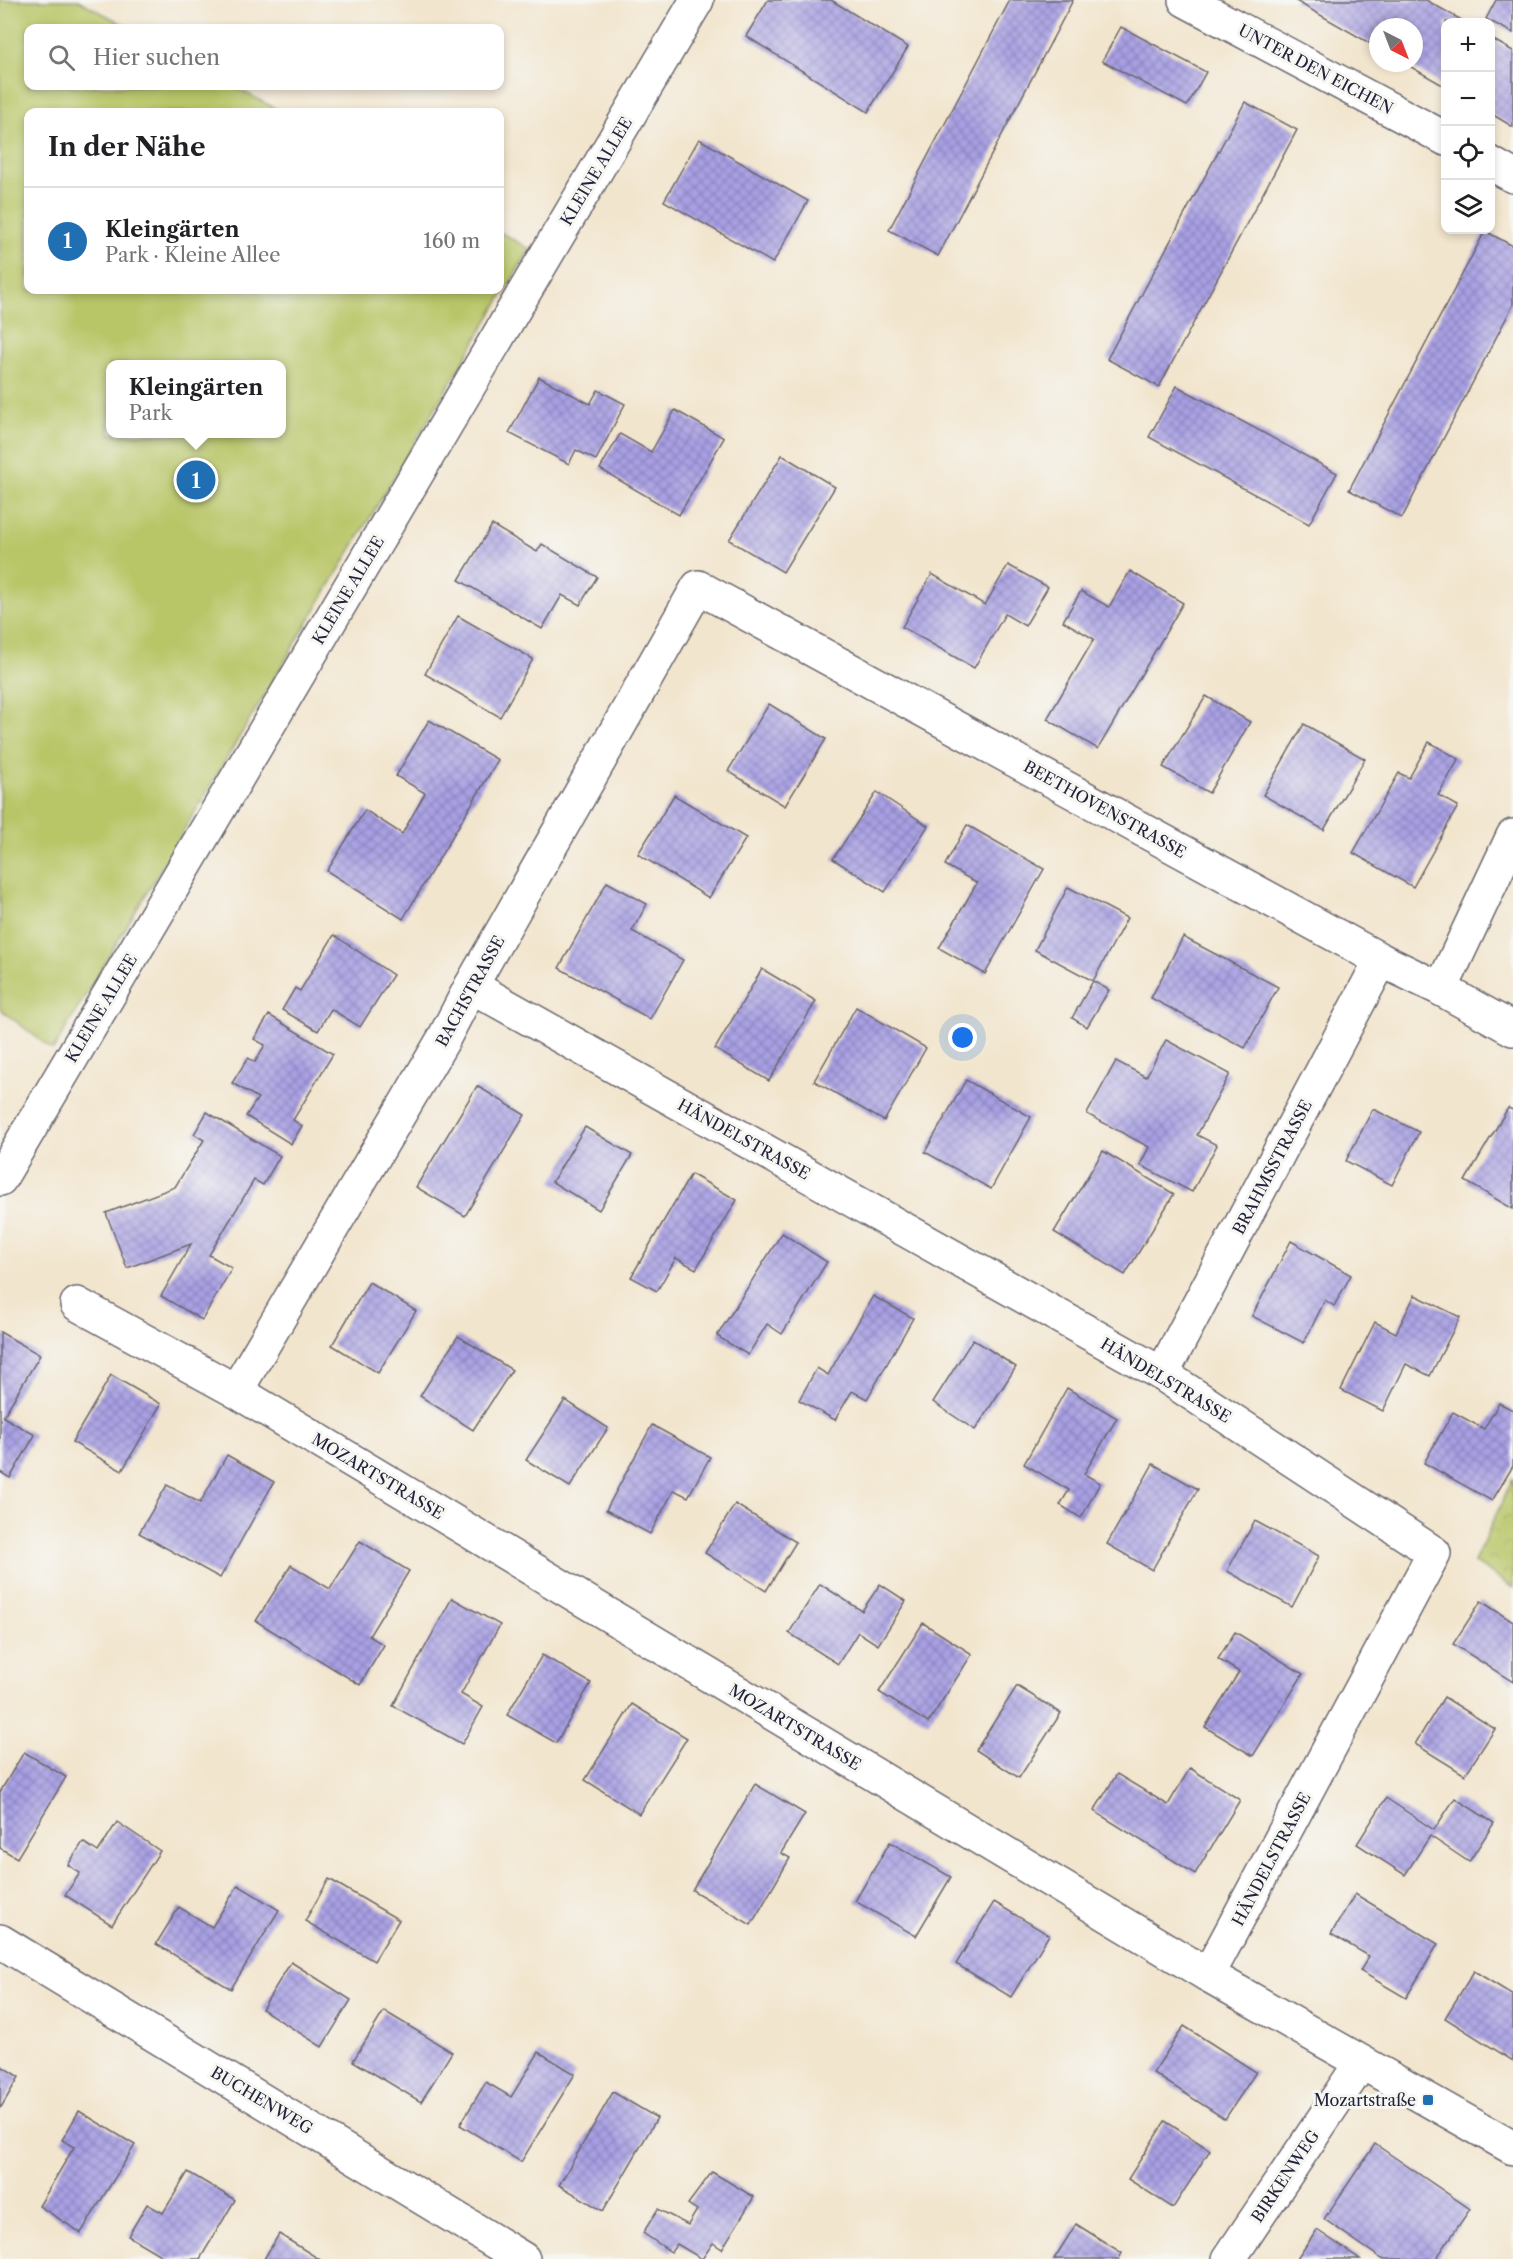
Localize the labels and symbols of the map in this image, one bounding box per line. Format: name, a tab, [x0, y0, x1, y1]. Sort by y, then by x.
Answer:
north arrow	[1369, 18, 1423, 72]
street label: UNTER DEN EICHEN	[1235, 20, 1397, 118]
street label: KLEINE ALLEE	[556, 113, 636, 229]
pin: 1	[176, 458, 216, 502]
street label: KLEINE ALLEE	[308, 532, 388, 648]
street label: BEETHOVENSTRASSE	[1020, 756, 1190, 862]
street label: BACHSTRASSE	[431, 932, 509, 1050]
street label: KLEINE ALLEE	[61, 950, 141, 1066]
your location	[948, 1023, 977, 1052]
street label: HÄNDELSTRASSE	[674, 1094, 814, 1184]
street label: BRAHMSSTRASSE	[1228, 1096, 1316, 1238]
street label: HÄNDELSTRASSE	[1097, 1333, 1235, 1427]
street label: MOZARTSTRASSE	[308, 1429, 448, 1523]
street label: MOZARTSTRASSE	[725, 1680, 865, 1774]
street label: HÄNDELSTRASSE	[1227, 1789, 1315, 1929]
street label: BUCHENWEG	[208, 2062, 317, 2138]
place label: Mozartstraße	[1314, 2090, 1416, 2110]
marker: Mozartstraße	[1421, 2093, 1435, 2107]
street label: BIRKENWEG	[1247, 2126, 1323, 2226]

